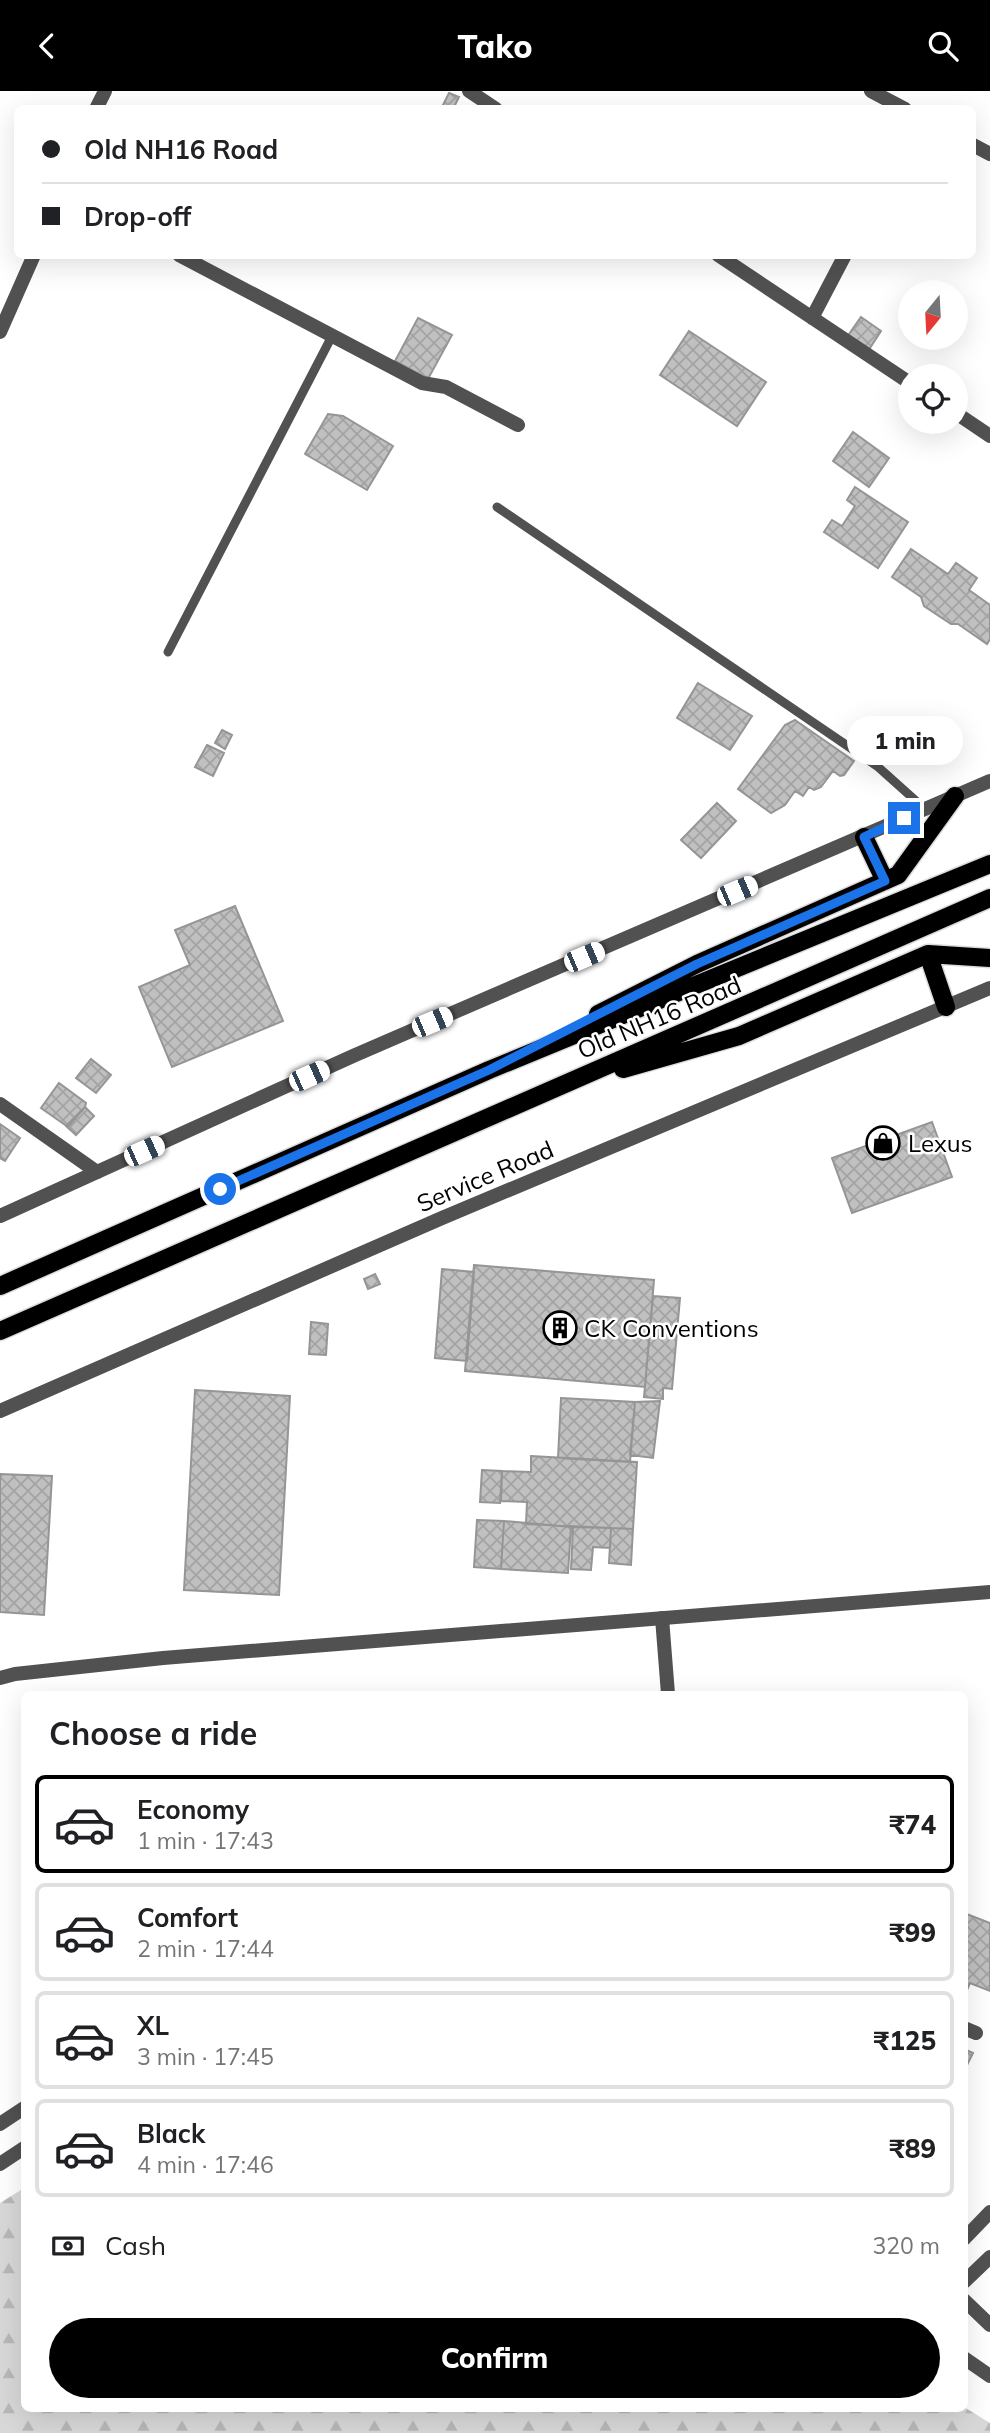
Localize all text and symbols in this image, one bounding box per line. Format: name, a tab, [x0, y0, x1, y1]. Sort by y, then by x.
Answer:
text: Tako	[457, 26, 533, 66]
icon: back	[28, 27, 66, 65]
icon: search	[924, 27, 962, 65]
text: Old NH16 Road	[84, 133, 278, 166]
text: Drop-off	[84, 200, 191, 233]
north arrow	[898, 280, 968, 350]
map controls	[898, 280, 968, 434]
button: locate	[898, 364, 968, 434]
callout: 1 min	[846, 717, 962, 765]
text: 1 min	[874, 726, 936, 755]
route end	[888, 802, 920, 834]
car	[714, 873, 761, 909]
car	[561, 939, 608, 975]
street label: Old NH16 Road	[573, 969, 745, 1065]
car	[409, 1004, 456, 1040]
car	[286, 1058, 333, 1094]
shop icon: Lexus	[864, 1124, 902, 1162]
place label: Lexus	[908, 1128, 973, 1158]
car	[121, 1133, 168, 1169]
street label: Service Road	[412, 1134, 558, 1218]
route start	[204, 1173, 236, 1205]
building icon: CK Conventions	[541, 1309, 579, 1347]
place label: CK Conventions	[584, 1313, 759, 1343]
text: Choose a ride	[49, 1713, 257, 1753]
icon: car	[53, 1793, 116, 1856]
text: Economy	[137, 1793, 249, 1826]
text: ₹74	[889, 1808, 936, 1841]
text: 1 min · 17:43	[137, 1826, 274, 1855]
icon: car	[53, 1901, 116, 1964]
text: Comfort	[137, 1901, 238, 1934]
text: ₹99	[889, 1916, 936, 1949]
text: 2 min · 17:44	[137, 1934, 274, 1963]
icon: car	[53, 2009, 116, 2072]
text: XL	[137, 2009, 169, 2042]
text: ₹125	[874, 2024, 936, 2057]
text: 3 min · 17:45	[137, 2042, 274, 2071]
icon: car	[53, 2117, 116, 2180]
text: Black	[137, 2117, 205, 2150]
text: ₹89	[889, 2132, 936, 2165]
text: 4 min · 17:46	[137, 2150, 274, 2179]
icon: cash	[49, 2227, 87, 2265]
text: Cash	[105, 2229, 166, 2262]
text: 320 m	[872, 2231, 940, 2260]
button: Confirm	[49, 2318, 940, 2398]

